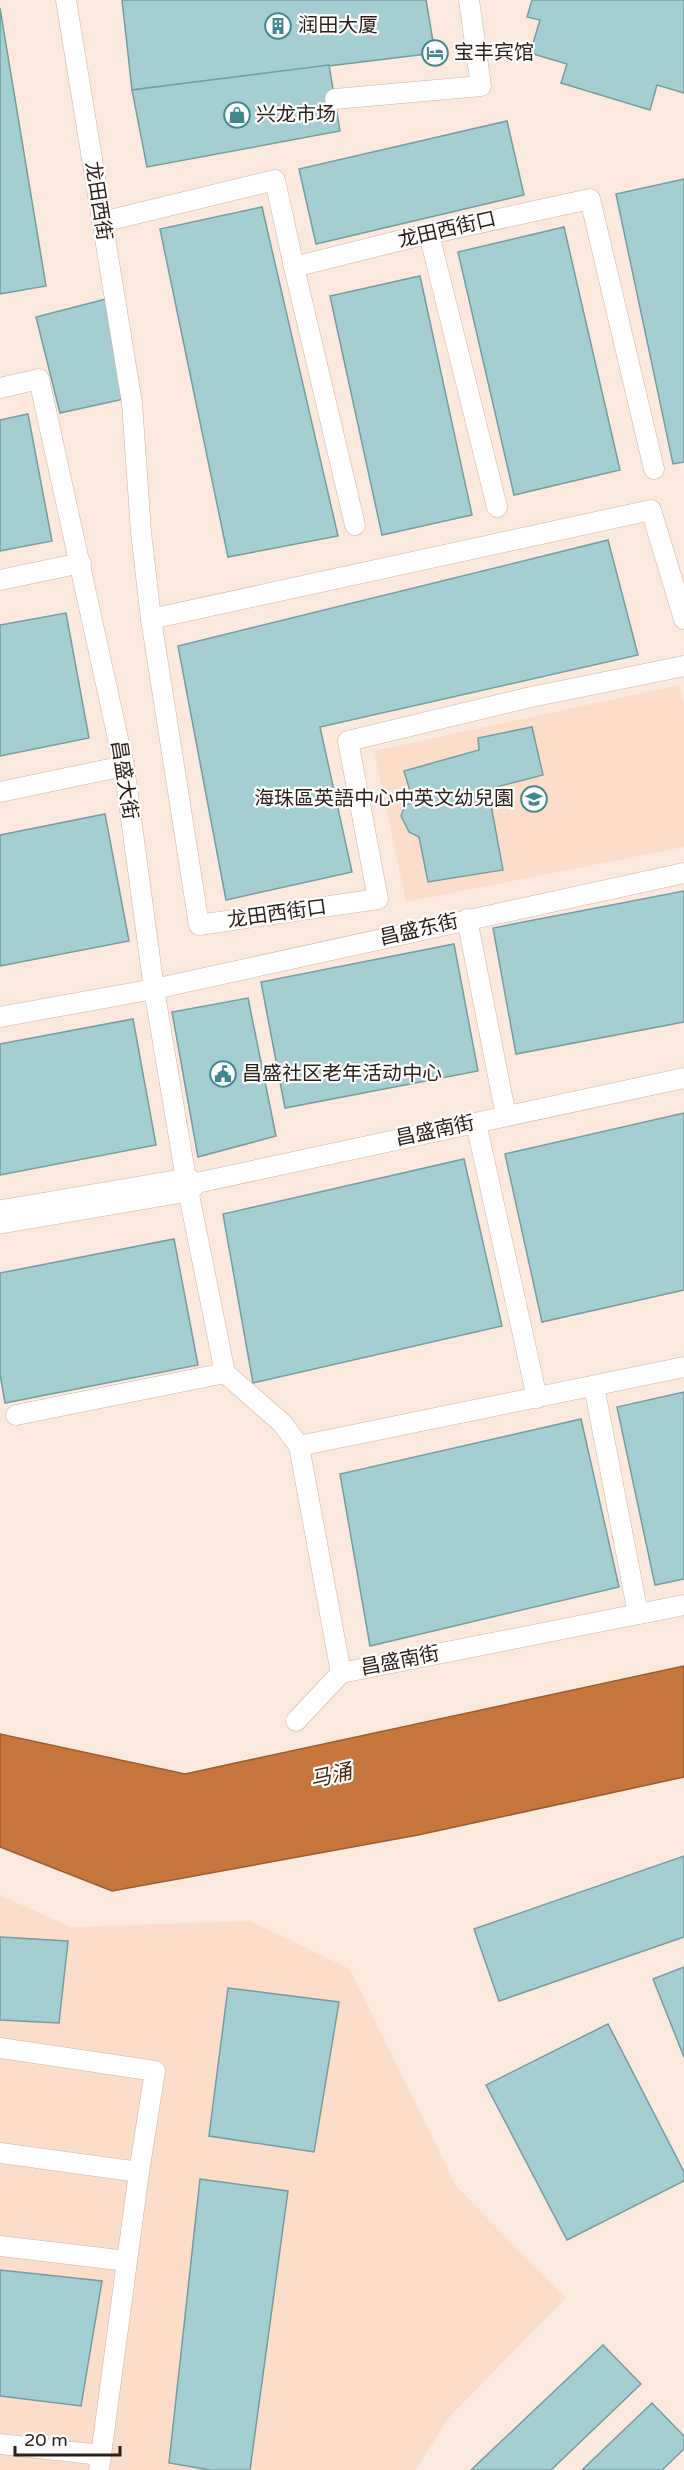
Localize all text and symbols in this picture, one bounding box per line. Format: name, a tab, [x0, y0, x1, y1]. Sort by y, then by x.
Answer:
building icon: 润田大厦	[263, 11, 293, 41]
place label: 润田大厦	[298, 14, 378, 38]
hotel icon: 宝丰宾馆	[420, 38, 450, 68]
place label: 宝丰宾馆	[454, 41, 534, 65]
shop icon: 兴龙市场	[222, 100, 252, 130]
place label: 兴龙市场	[256, 103, 336, 127]
street label: 龙田西街	[80, 160, 116, 242]
street label: 龙田西街口	[396, 207, 498, 253]
street label: 昌盛大街	[106, 739, 142, 821]
school or university icon: 海珠區英語中心中英文幼兒園	[519, 784, 549, 814]
place label: 海珠區英語中心中英文幼兒園	[254, 787, 514, 811]
street label: 龙田西街口	[226, 895, 328, 933]
street label: 昌盛东街	[377, 909, 461, 951]
public building icon: 昌盛社区老年活动中心	[208, 1059, 238, 1089]
place label: 昌盛社区老年活动中心	[242, 1062, 442, 1086]
street label: 昌盛南街	[393, 1111, 477, 1151]
street label: 昌盛南街	[358, 1642, 442, 1680]
water label: 马涌	[308, 1759, 356, 1793]
scale bar	[15, 2419, 120, 2457]
text: 20 m	[24, 2429, 68, 2451]

